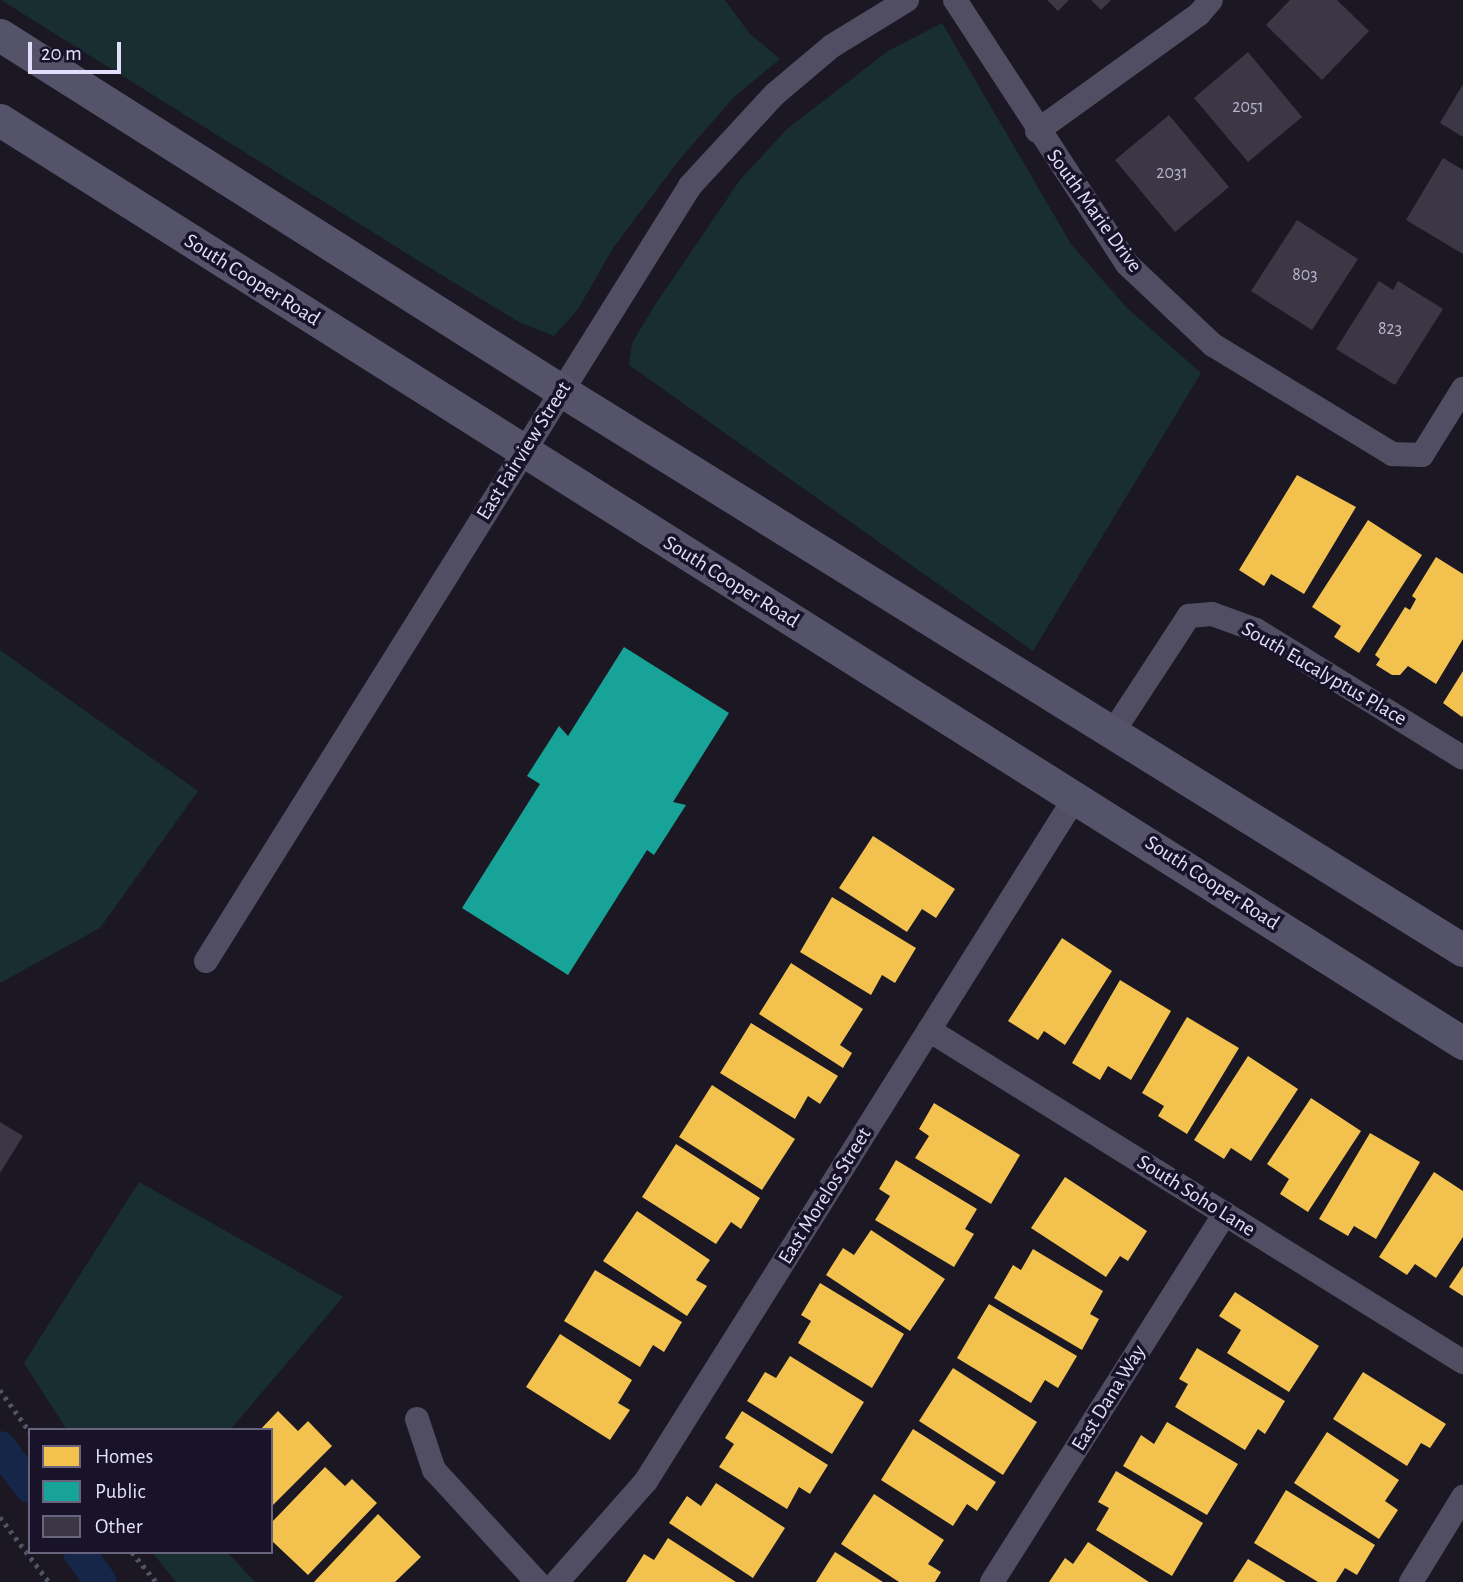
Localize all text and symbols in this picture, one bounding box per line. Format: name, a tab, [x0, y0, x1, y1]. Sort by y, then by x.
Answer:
scale bar	[32, 28, 124, 72]
text: 20 m	[41, 43, 82, 64]
house number: 2051	[1232, 96, 1264, 118]
street label: South Marie Drive	[1041, 144, 1147, 278]
house number: 2031	[1156, 162, 1188, 184]
street label: South Cooper Road	[180, 228, 324, 332]
house number: 803	[1292, 264, 1318, 286]
house number: 823	[1378, 318, 1402, 340]
street label: East Fairview Street	[471, 377, 577, 525]
street label: South Cooper Road	[659, 530, 803, 634]
street label: South Eucalyptus Place	[1237, 616, 1411, 732]
street label: South Cooper Road	[1140, 830, 1284, 936]
street label: East Morelos Street	[773, 1123, 877, 1269]
street label: South Soho Lane	[1132, 1150, 1260, 1242]
street label: East Dana Way	[1066, 1340, 1152, 1456]
legend	[28, 1428, 273, 1554]
text: Homes	[95, 1446, 153, 1467]
text: Public	[95, 1481, 145, 1502]
text: Other	[95, 1516, 142, 1537]

